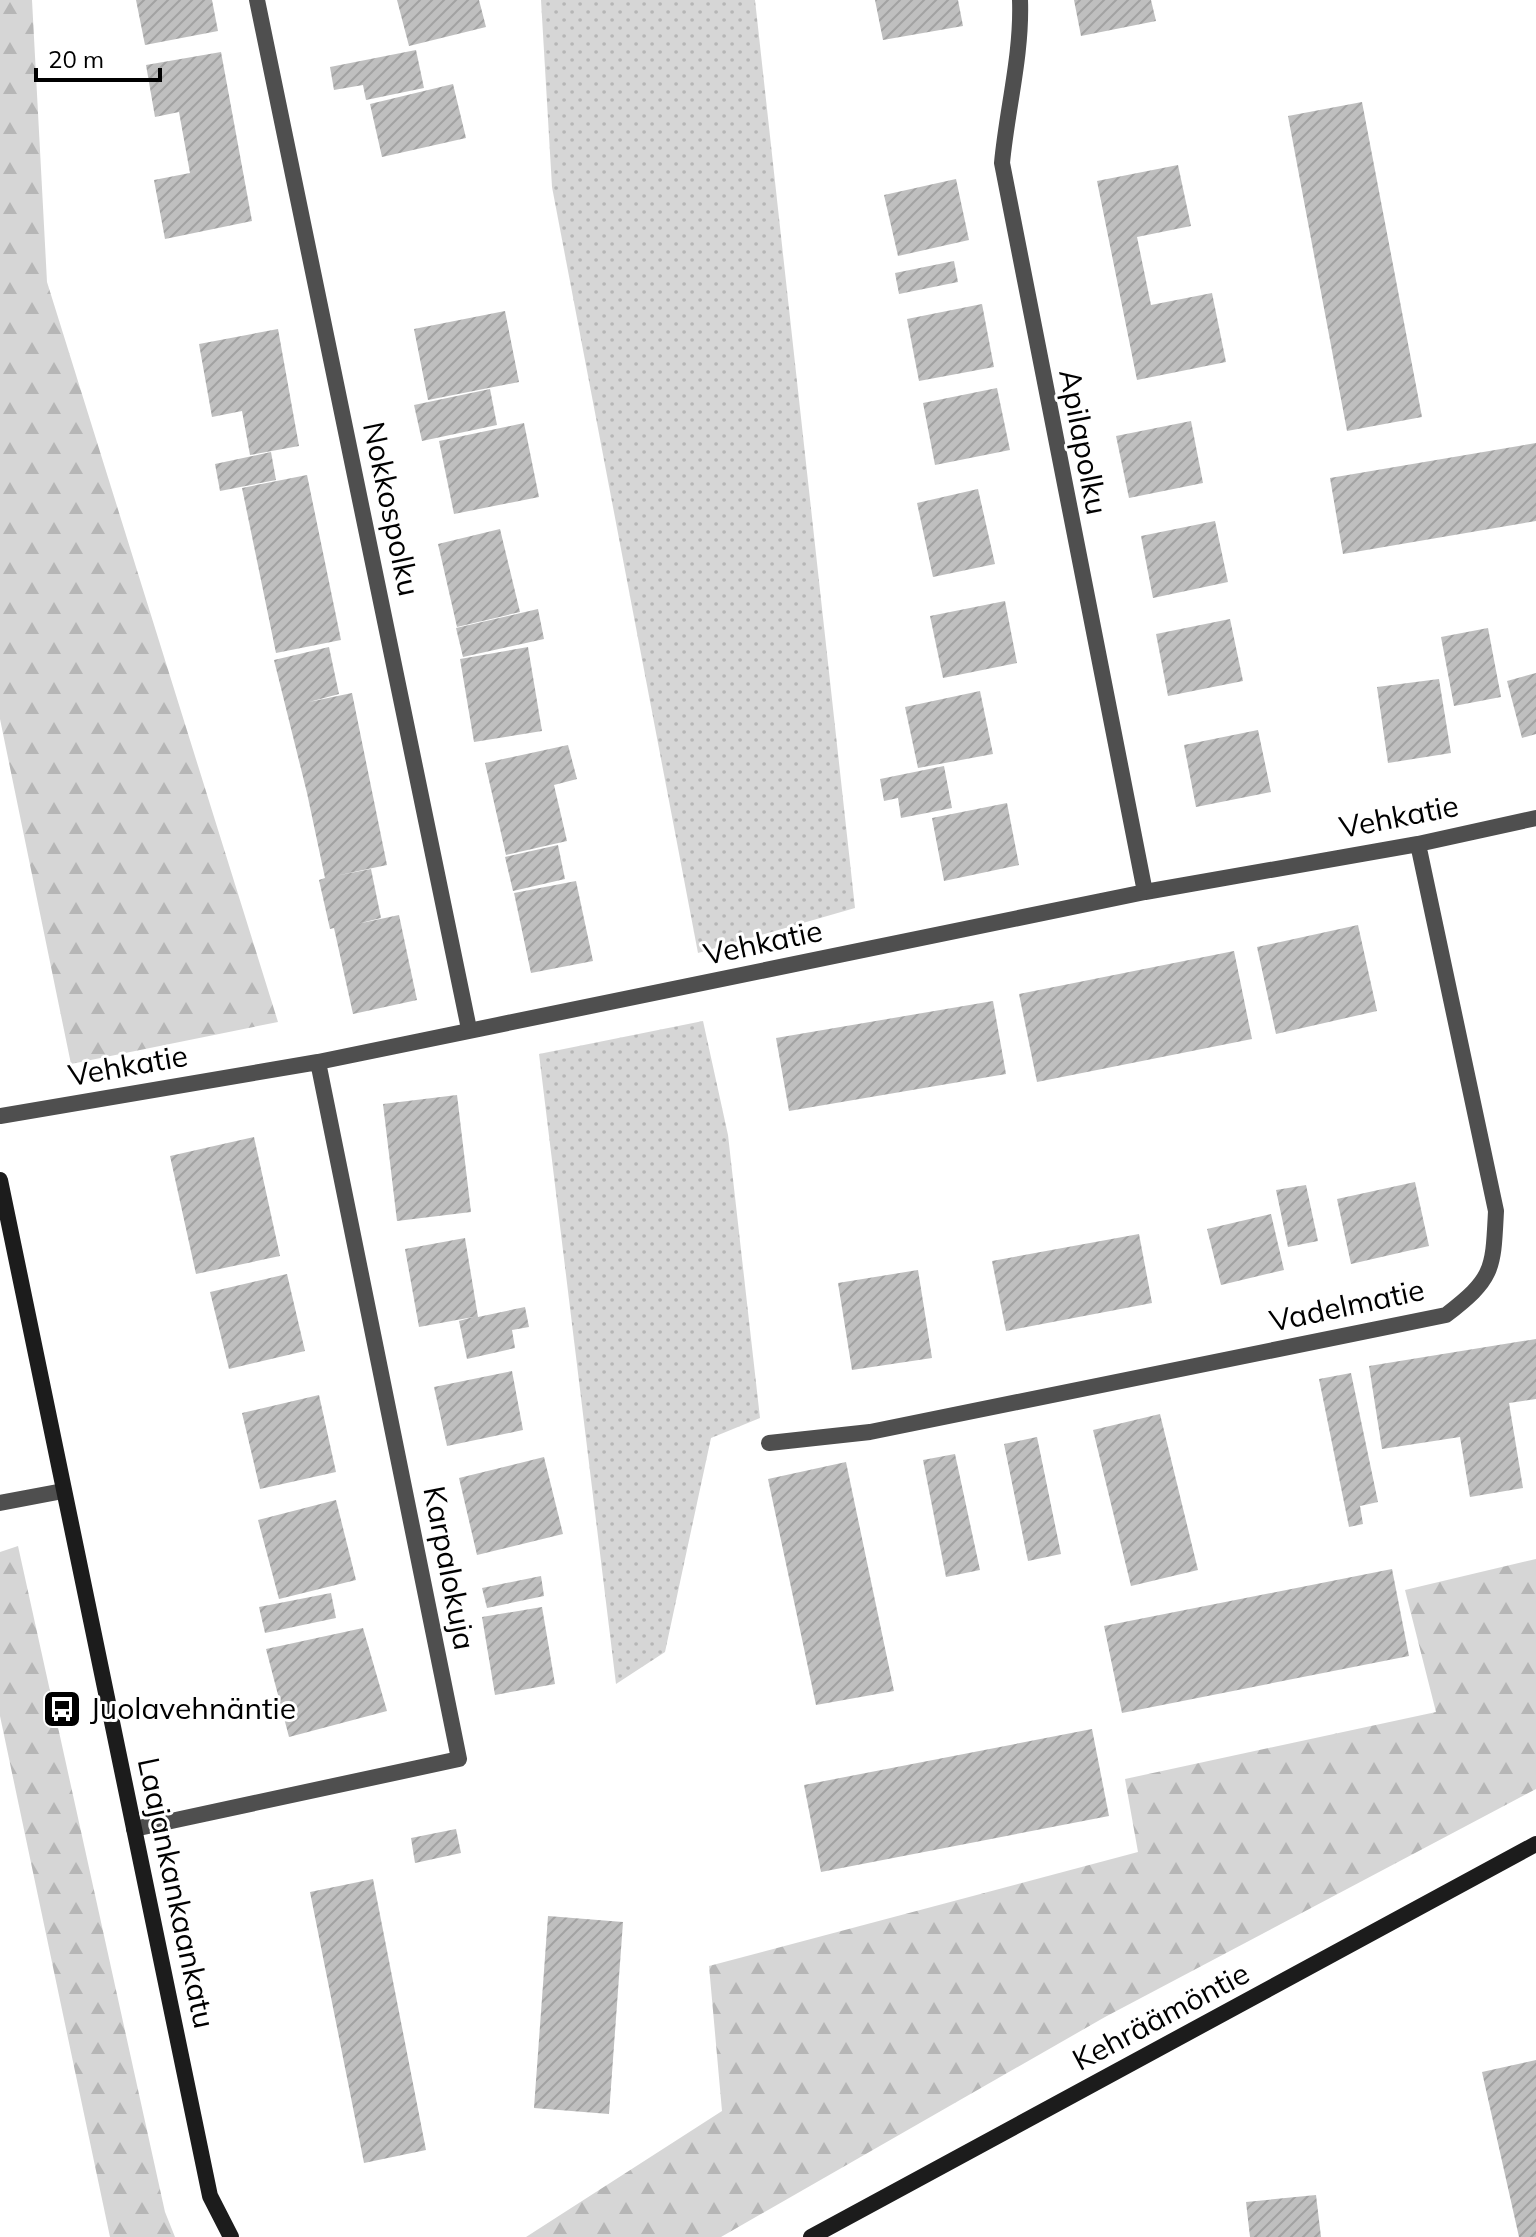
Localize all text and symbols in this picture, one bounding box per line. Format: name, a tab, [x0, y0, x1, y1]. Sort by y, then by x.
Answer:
scale bar	[36, 32, 160, 82]
text: 20 m	[48, 44, 104, 74]
street label: Apilapolku	[1051, 366, 1117, 518]
street label: Nokkospolku	[355, 418, 429, 599]
street label: Vehkatie	[1336, 786, 1462, 846]
street label: Vehkatie	[700, 911, 826, 973]
street label: Vehkatie	[65, 1036, 190, 1094]
street label: Vadelmatie	[1266, 1270, 1428, 1340]
street label: Karpalokuja	[415, 1483, 484, 1653]
bus stop icon: Juolavehnäntie	[41, 1688, 83, 1730]
place label: Juolavehnäntie	[90, 1689, 296, 1727]
street label: Laajankankaankatu	[130, 1754, 224, 2032]
street label: Kehräämöntie	[1066, 1954, 1255, 2079]

